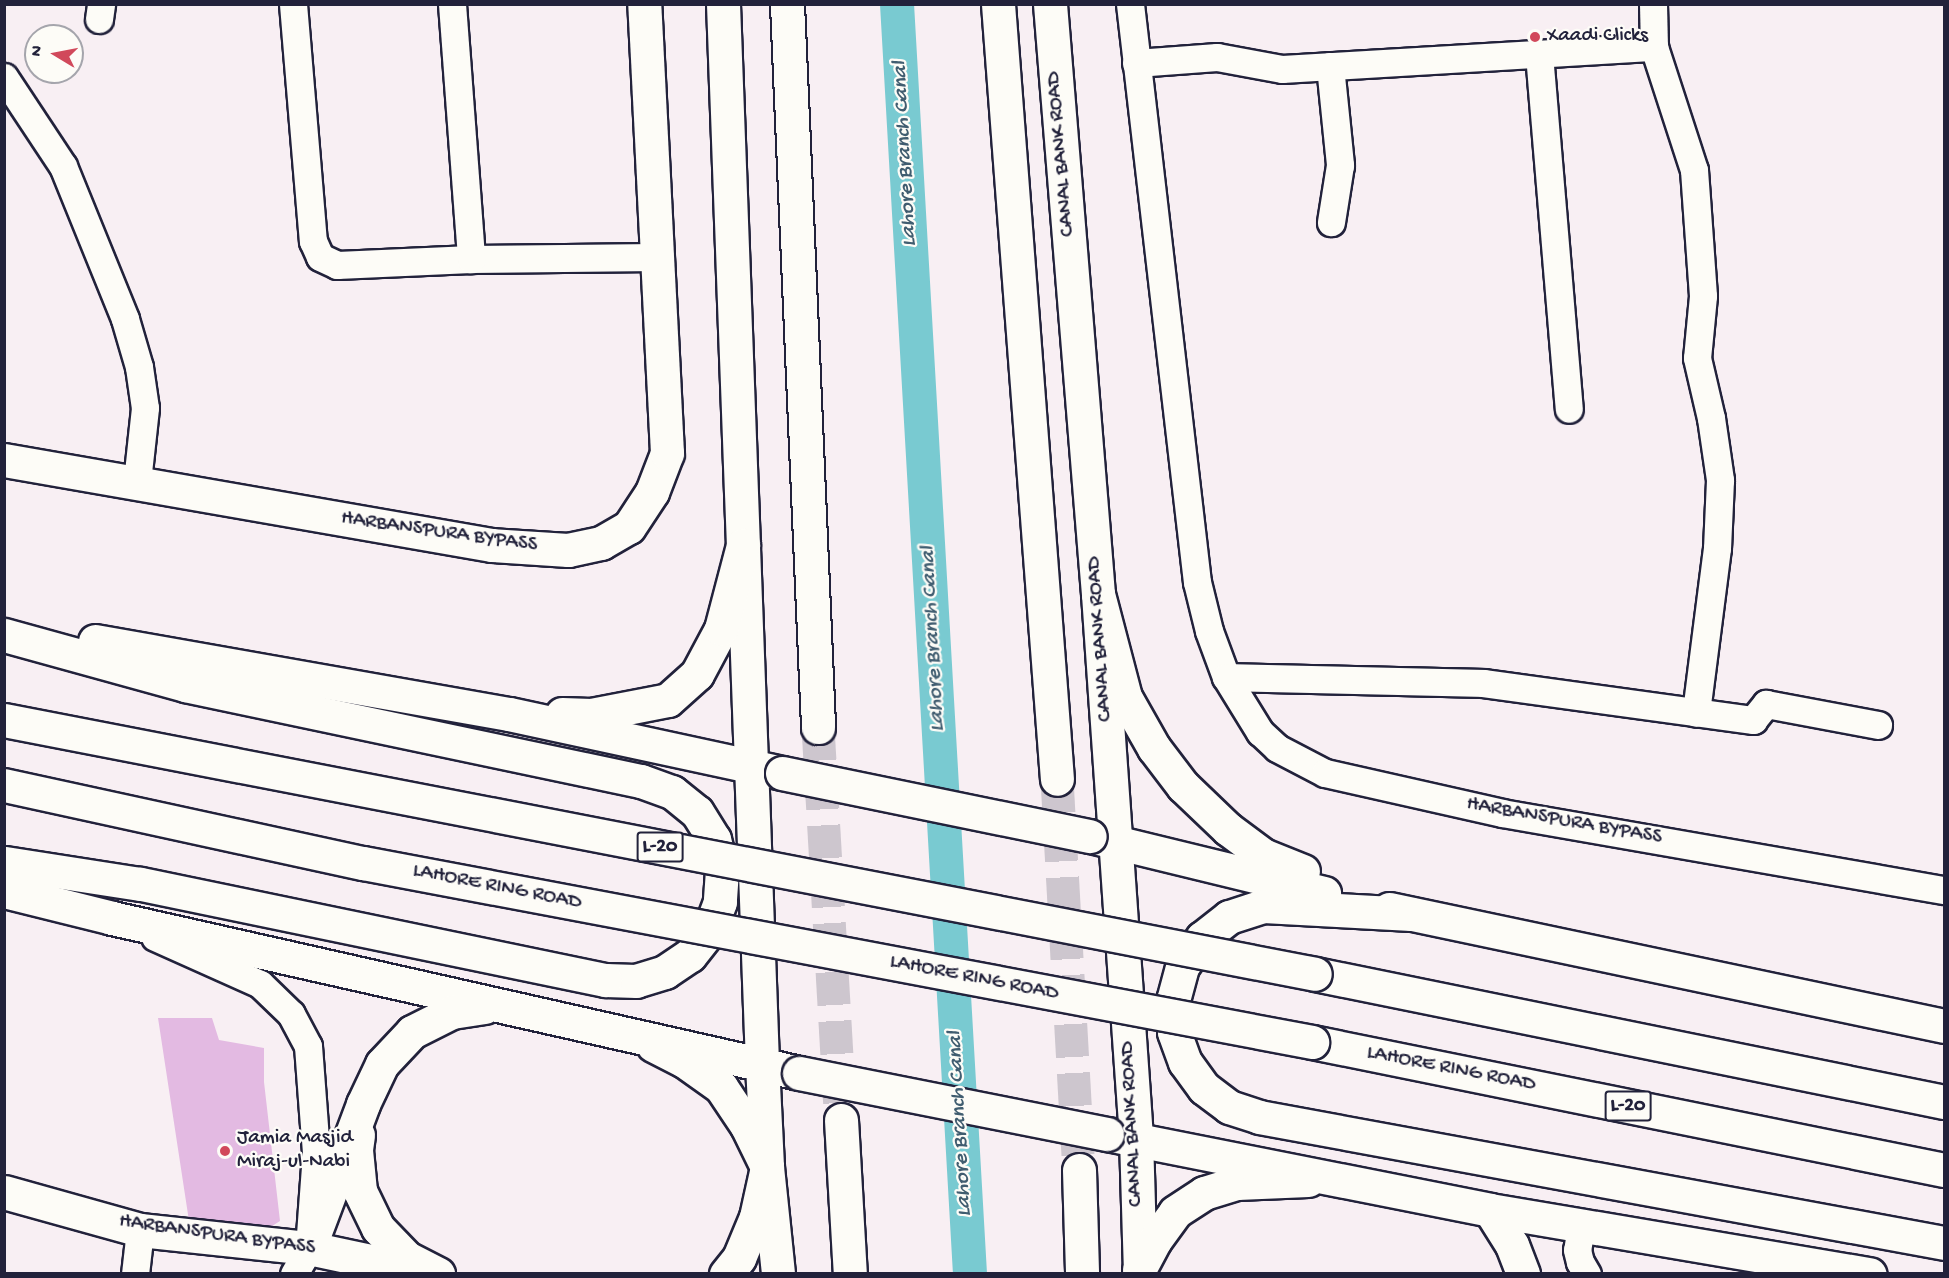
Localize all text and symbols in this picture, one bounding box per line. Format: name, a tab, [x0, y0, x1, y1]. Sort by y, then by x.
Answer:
north arrow	[24, 24, 84, 84]
place label: Xaadi Clicks	[1547, 24, 1648, 50]
marker: Xaadi Clicks	[1528, 30, 1542, 44]
text: N	[27, 44, 48, 58]
water label: Lahore Branch Canal	[888, 61, 924, 247]
street label: CANAL BANK ROAD	[1042, 70, 1082, 238]
street label: HARBANSPURA BYPASS	[339, 507, 539, 559]
water label: Lahore Branch Canal	[916, 546, 952, 732]
street label: CANAL BANK ROAD	[1083, 556, 1119, 722]
street label: HARBANSPURA BYPASS	[1464, 792, 1664, 852]
road number: L-20	[636, 830, 684, 864]
street label: LAHORE RING ROAD	[410, 859, 584, 917]
street label: LAHORE RING ROAD	[887, 950, 1061, 1008]
water label: Lahore Branch Canal	[943, 1031, 979, 1217]
street label: CANAL BANK ROAD	[1116, 1041, 1150, 1207]
street label: LAHORE RING ROAD	[1364, 1041, 1538, 1099]
road number: L-20	[1604, 1089, 1652, 1123]
place label: Jamia Masjid Miraj-ul-Nabi	[237, 1126, 353, 1176]
marker: Jamia Masjid Miraj-ul-Nabi	[218, 1144, 232, 1158]
street label: HARBANSPURA BYPASS	[117, 1210, 317, 1262]

